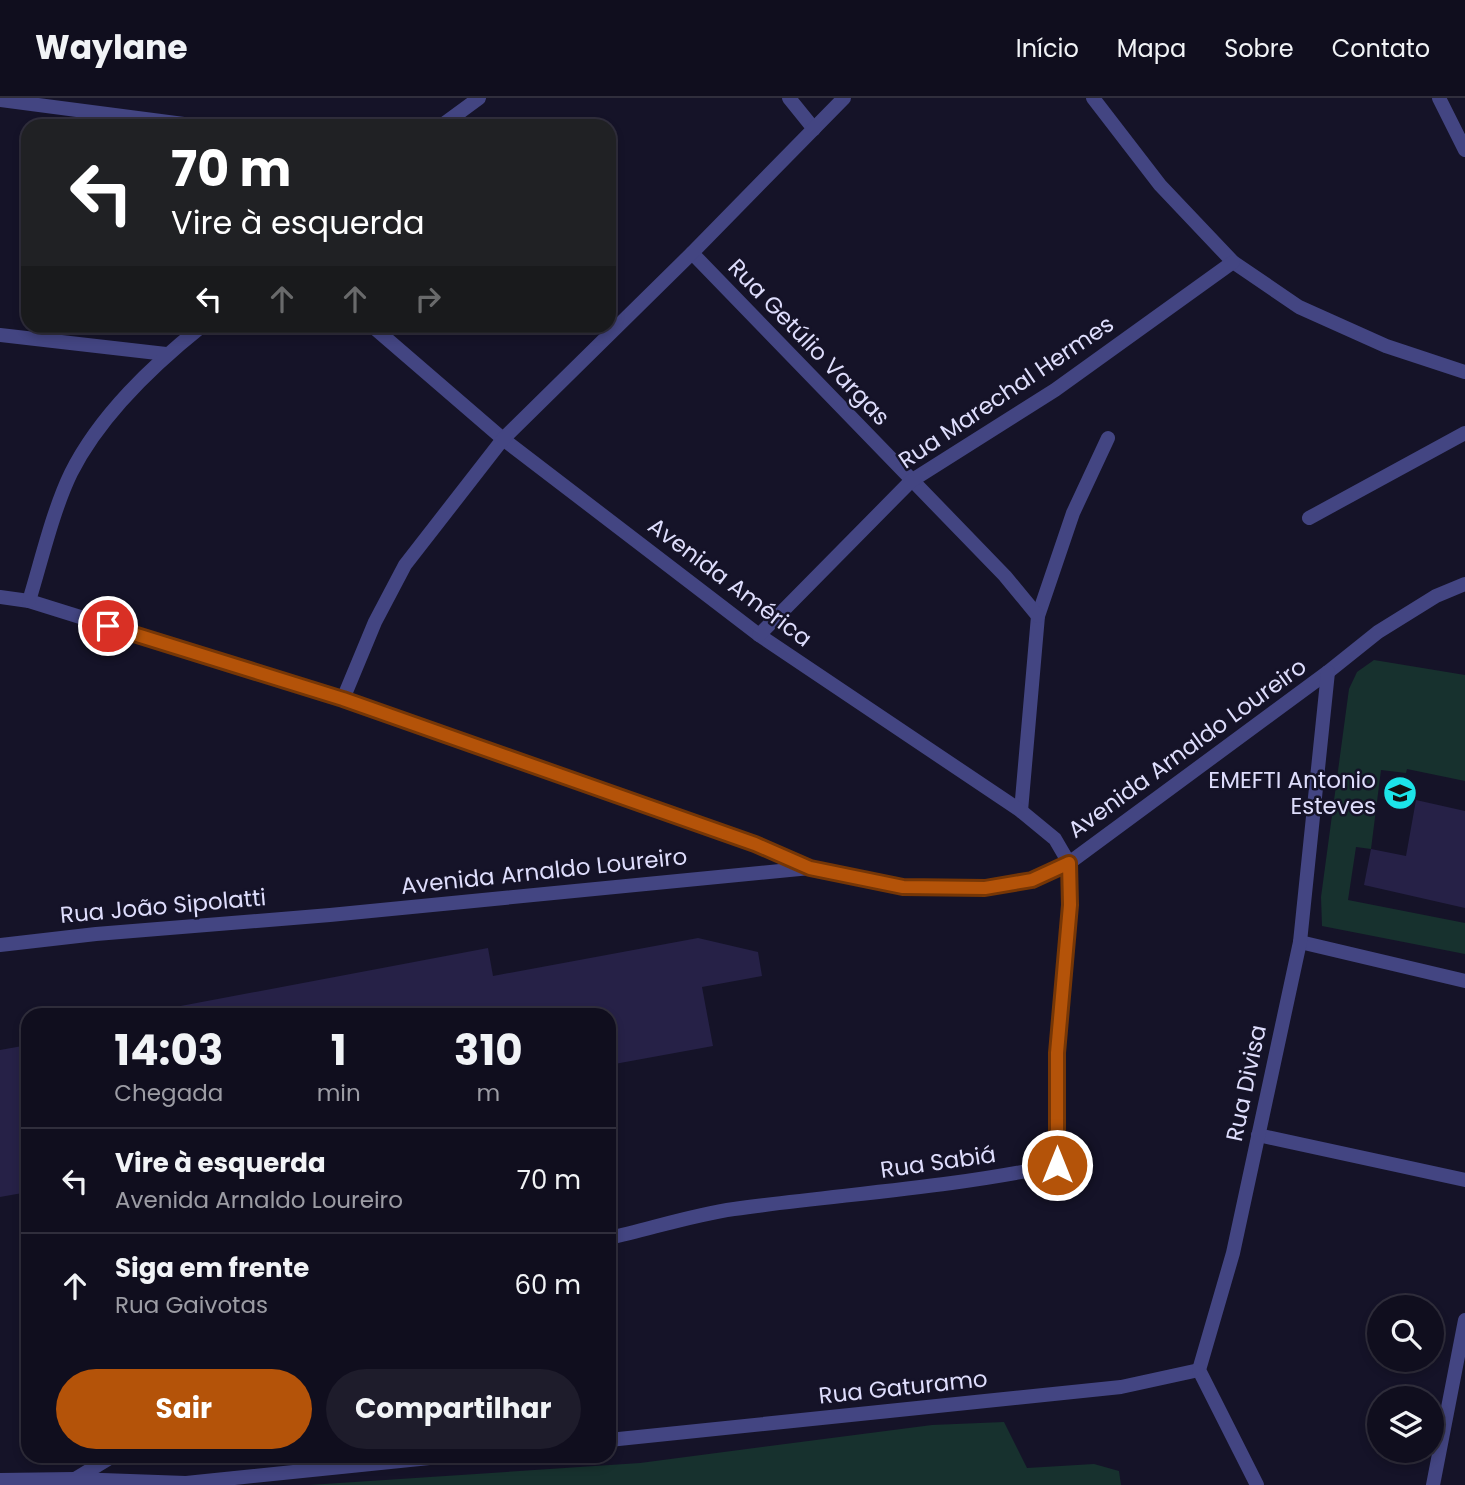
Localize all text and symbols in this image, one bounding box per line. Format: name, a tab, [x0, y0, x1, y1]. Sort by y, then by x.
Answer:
text: Waylane	[35, 24, 188, 71]
text: Início	[1016, 32, 1079, 65]
text: Mapa	[1117, 32, 1186, 65]
text: Sobre	[1224, 32, 1294, 65]
text: Contato	[1332, 32, 1430, 65]
text: 70 m	[171, 135, 291, 203]
icon: left	[56, 147, 147, 238]
text: Vire à esquerda	[171, 200, 425, 245]
street label: Rua Getúlio Vargas	[721, 252, 897, 432]
icon: left	[190, 280, 228, 318]
icon: ahead	[263, 280, 301, 318]
icon: ahead	[336, 280, 374, 318]
icon: right	[409, 280, 447, 318]
street label: Rua Marechal Hermes	[892, 308, 1120, 476]
street label: Avenida América	[642, 510, 818, 654]
pin	[78, 596, 138, 656]
icon: arrive	[89, 607, 127, 645]
street label: Avenida Arnaldo Loureiro	[1061, 650, 1313, 846]
place label: EMEFTI Antonio Esteves	[1208, 764, 1376, 822]
school or university icon: EMEFTI Antonio Esteves	[1381, 774, 1419, 812]
street label: Avenida Arnaldo Loureiro	[399, 840, 689, 902]
street label: Rua João Sipolatti	[59, 881, 267, 931]
text: 14:03	[114, 1021, 223, 1080]
text: 1	[331, 1021, 347, 1080]
text: 310	[454, 1021, 523, 1080]
street label: Rua Divisa	[1218, 1022, 1274, 1144]
text: Chegada	[114, 1077, 223, 1109]
text: min	[317, 1077, 361, 1109]
text: m	[477, 1077, 500, 1109]
position arrow	[1020, 1128, 1094, 1202]
street label: Rua Sabiá	[878, 1138, 998, 1186]
text: Vire à esquerda	[115, 1145, 326, 1181]
icon: left	[56, 1162, 94, 1200]
text: 70 m	[517, 1162, 581, 1198]
text: Avenida Arnaldo Loureiro	[115, 1184, 403, 1216]
text: Siga em frente	[115, 1250, 309, 1286]
icon: ahead	[56, 1267, 94, 1305]
text: 60 m	[514, 1267, 581, 1303]
text: Rua Gaivotas	[115, 1289, 268, 1321]
map controls	[1367, 1295, 1444, 1463]
button: search	[1367, 1295, 1444, 1372]
street label: Rua Gaturamo	[817, 1362, 989, 1412]
button: Sair	[56, 1369, 312, 1449]
button: Compartilhar	[326, 1369, 581, 1449]
button: layers	[1367, 1386, 1444, 1463]

